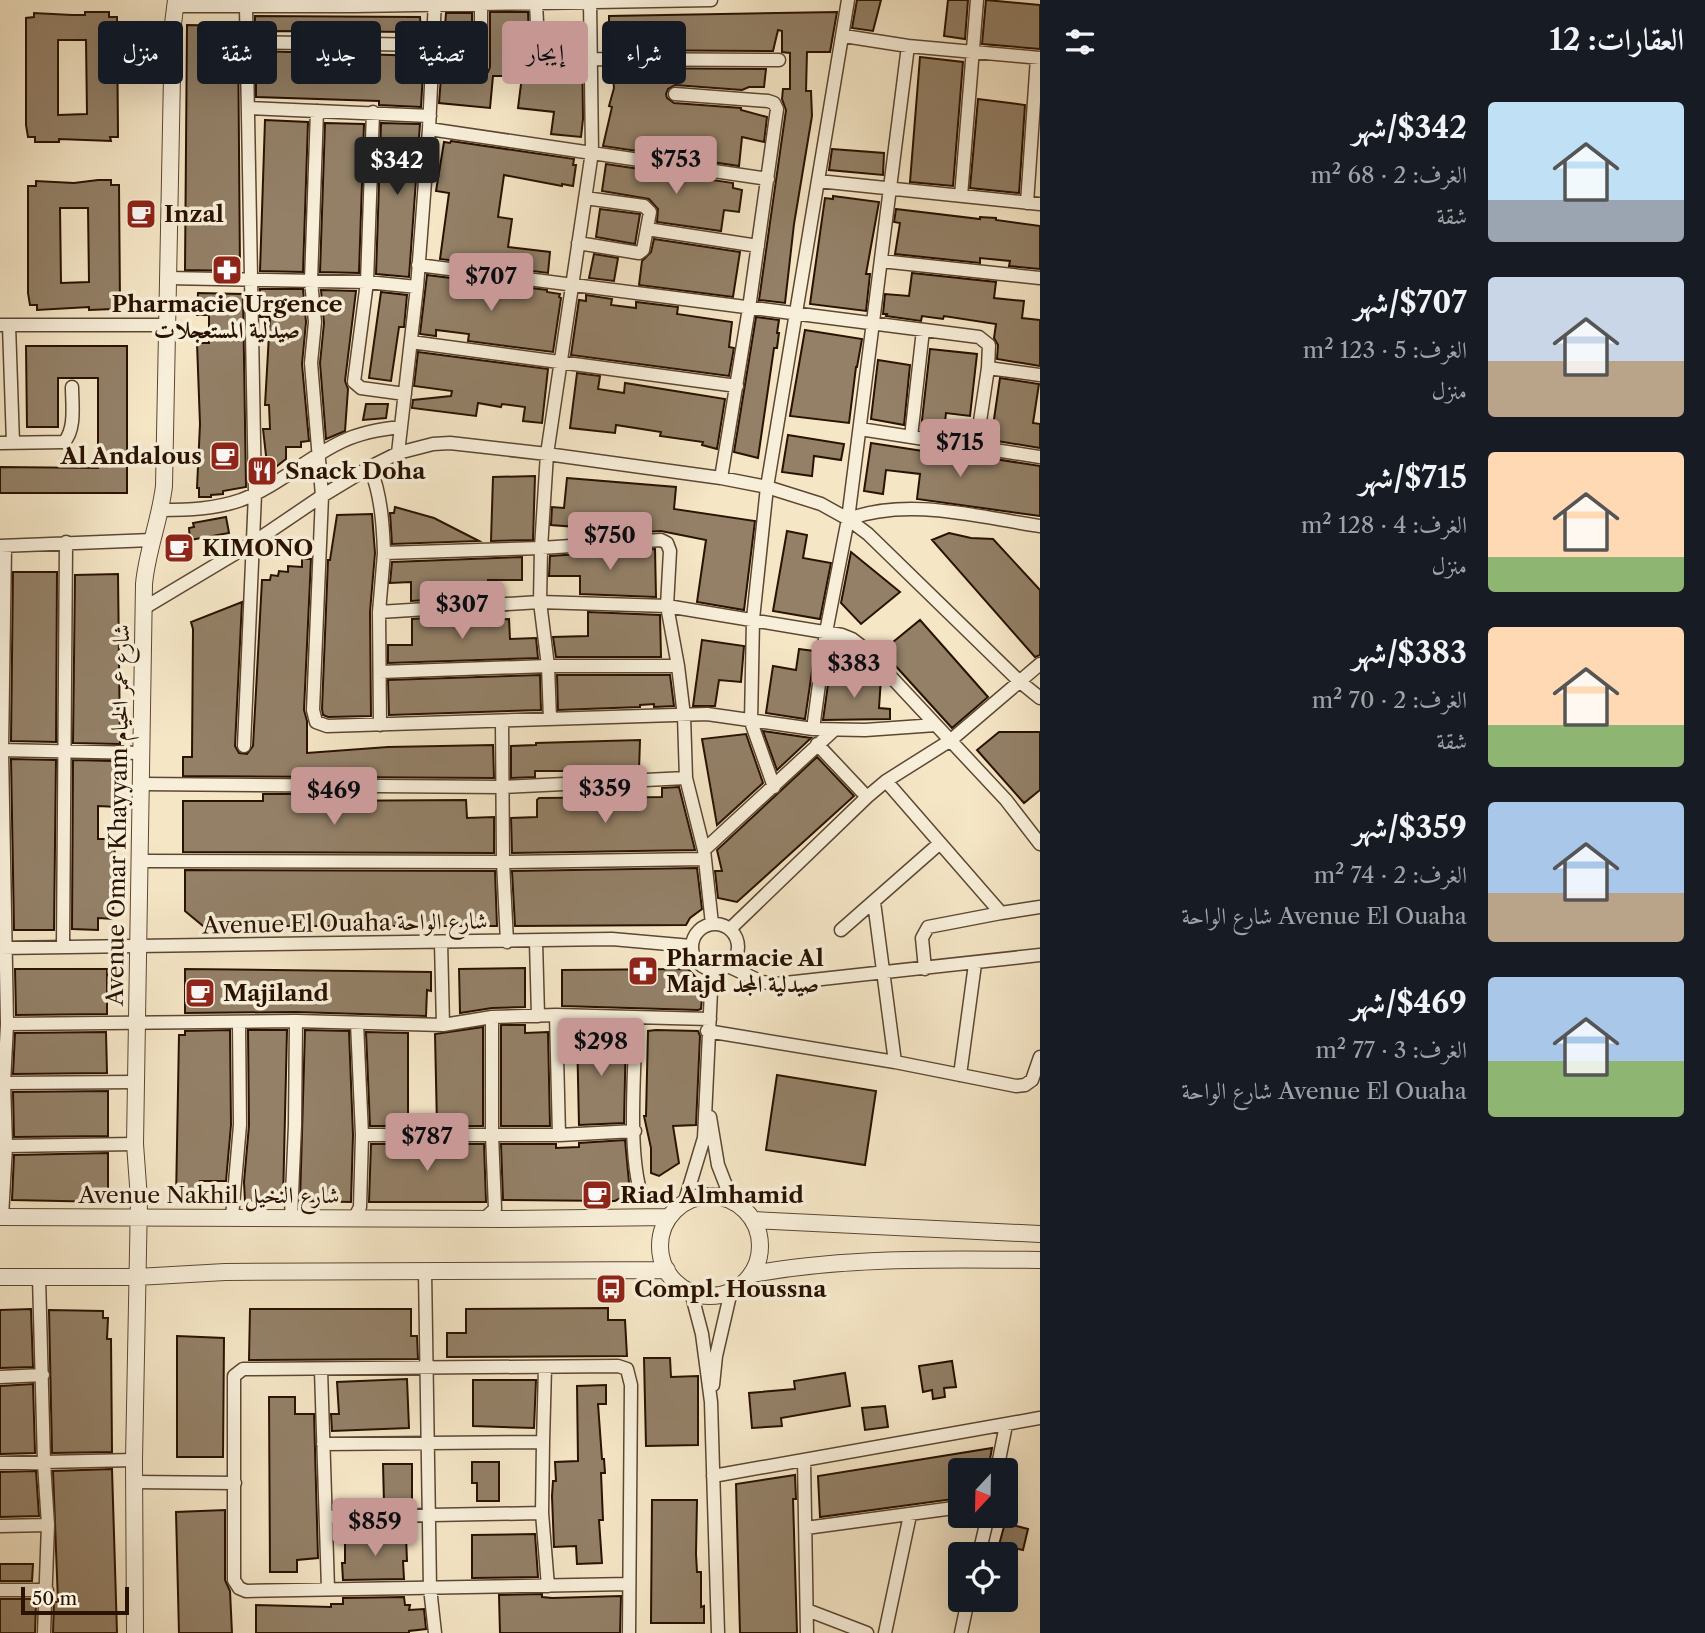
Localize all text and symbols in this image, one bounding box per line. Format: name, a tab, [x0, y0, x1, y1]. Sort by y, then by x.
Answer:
chip: منزل	[98, 21, 183, 84]
chip: شقة	[197, 21, 277, 84]
chip: جديد	[291, 21, 381, 84]
chip: تصفية	[395, 21, 488, 84]
chip: إيجار	[502, 21, 588, 84]
chip: شراء	[602, 21, 686, 84]
text: العقارات: 12	[1549, 21, 1684, 58]
icon: filters	[1061, 23, 1099, 61]
text: $342/شهر	[1352, 109, 1467, 146]
icon: home	[1544, 130, 1628, 214]
pin: $753	[635, 136, 717, 196]
pin: $342	[356, 138, 438, 197]
text: $753	[651, 145, 701, 173]
text: $342	[370, 146, 424, 174]
text: الغرف: 2 · 68 m²	[1310, 161, 1467, 189]
cafe icon: Inzal	[124, 197, 158, 231]
place label: Inzal	[164, 200, 224, 228]
text: شقة	[1437, 202, 1467, 230]
pharmacy icon: Pharmacie Urgence صيدلية المستعجلات	[210, 253, 244, 287]
pin: $707	[450, 254, 532, 313]
text: $707	[465, 262, 517, 290]
text: $707/شهر	[1354, 284, 1467, 321]
place label: Pharmacie Urgence صيدلية المستعجلات	[111, 290, 343, 344]
icon: home	[1544, 305, 1628, 389]
text: الغرف: 5 · 123 m²	[1303, 336, 1467, 364]
text: منزل	[1432, 377, 1467, 405]
pin: $715	[919, 420, 1001, 479]
text: $715	[936, 428, 984, 456]
cafe icon: Al Andalous	[208, 439, 242, 473]
place label: Al Andalous	[59, 442, 202, 470]
restaurant icon: Snack Doha	[245, 454, 279, 488]
place label: Snack Doha	[285, 457, 426, 485]
text: $715/شهر	[1359, 459, 1467, 496]
icon: home	[1544, 480, 1628, 564]
text: الغرف: 4 · 128 m²	[1301, 511, 1467, 539]
pin: $750	[569, 512, 651, 572]
text: $750	[584, 521, 636, 549]
cafe icon: KIMONO	[162, 531, 196, 565]
place label: KIMONO	[202, 534, 313, 562]
text: منزل	[1432, 552, 1467, 580]
pin: $307	[421, 582, 503, 641]
text: $307	[436, 590, 488, 618]
street label: Avenue Omar Khayyam شارع عمر الخيام	[101, 624, 141, 1007]
text: $383/شهر	[1352, 634, 1467, 671]
pin: $383	[813, 640, 895, 700]
text: $383	[827, 649, 881, 677]
icon: home	[1544, 655, 1628, 739]
text: الغرف: 2 · 70 m²	[1312, 686, 1467, 714]
text: شقة	[1437, 727, 1467, 755]
pin: $359	[564, 766, 646, 825]
pin: $469	[293, 768, 375, 827]
text: $359	[579, 774, 631, 802]
text: $469	[307, 776, 361, 804]
text: $359/شهر	[1353, 809, 1467, 846]
icon: home	[1544, 830, 1628, 914]
text: الغرف: 2 · 74 m²	[1314, 861, 1467, 889]
text: Avenue El Ouaha شارع الواحة	[1182, 902, 1467, 930]
street label: Avenue El Ouaha شارع الواحة	[201, 907, 488, 946]
place label: Pharmacie Al Majd صيدلية المجد	[666, 944, 824, 998]
pharmacy icon: Pharmacie Al Majd صيدلية المجد	[626, 954, 660, 988]
cafe icon: Majiland	[183, 976, 217, 1010]
place label: Majiland	[223, 979, 329, 1007]
text: $469/شهر	[1351, 984, 1467, 1021]
icon: home	[1544, 1005, 1628, 1089]
pin: $298	[560, 1018, 642, 1078]
text: $298	[574, 1027, 628, 1055]
text: الغرف: 3 · 77 m²	[1315, 1036, 1467, 1064]
text: Avenue El Ouaha شارع الواحة	[1182, 1077, 1467, 1105]
pin: $787	[386, 1114, 468, 1173]
text: $787	[401, 1122, 453, 1150]
cafe icon: Riad Almhamid	[580, 1178, 614, 1212]
street label: Avenue Nakhil شارع النخيل	[77, 1181, 340, 1215]
place label: Riad Almhamid	[620, 1181, 804, 1209]
bus stop icon: Compl. Houssna	[594, 1272, 628, 1306]
place label: Compl. Houssna	[634, 1275, 827, 1303]
north arrow	[948, 1458, 1018, 1528]
map controls	[948, 1458, 1018, 1612]
pin: $859	[334, 1498, 416, 1558]
text: $859	[348, 1507, 402, 1535]
button: locate	[948, 1542, 1018, 1612]
scale bar	[21, 1584, 130, 1616]
text: 50 m	[32, 1587, 77, 1610]

